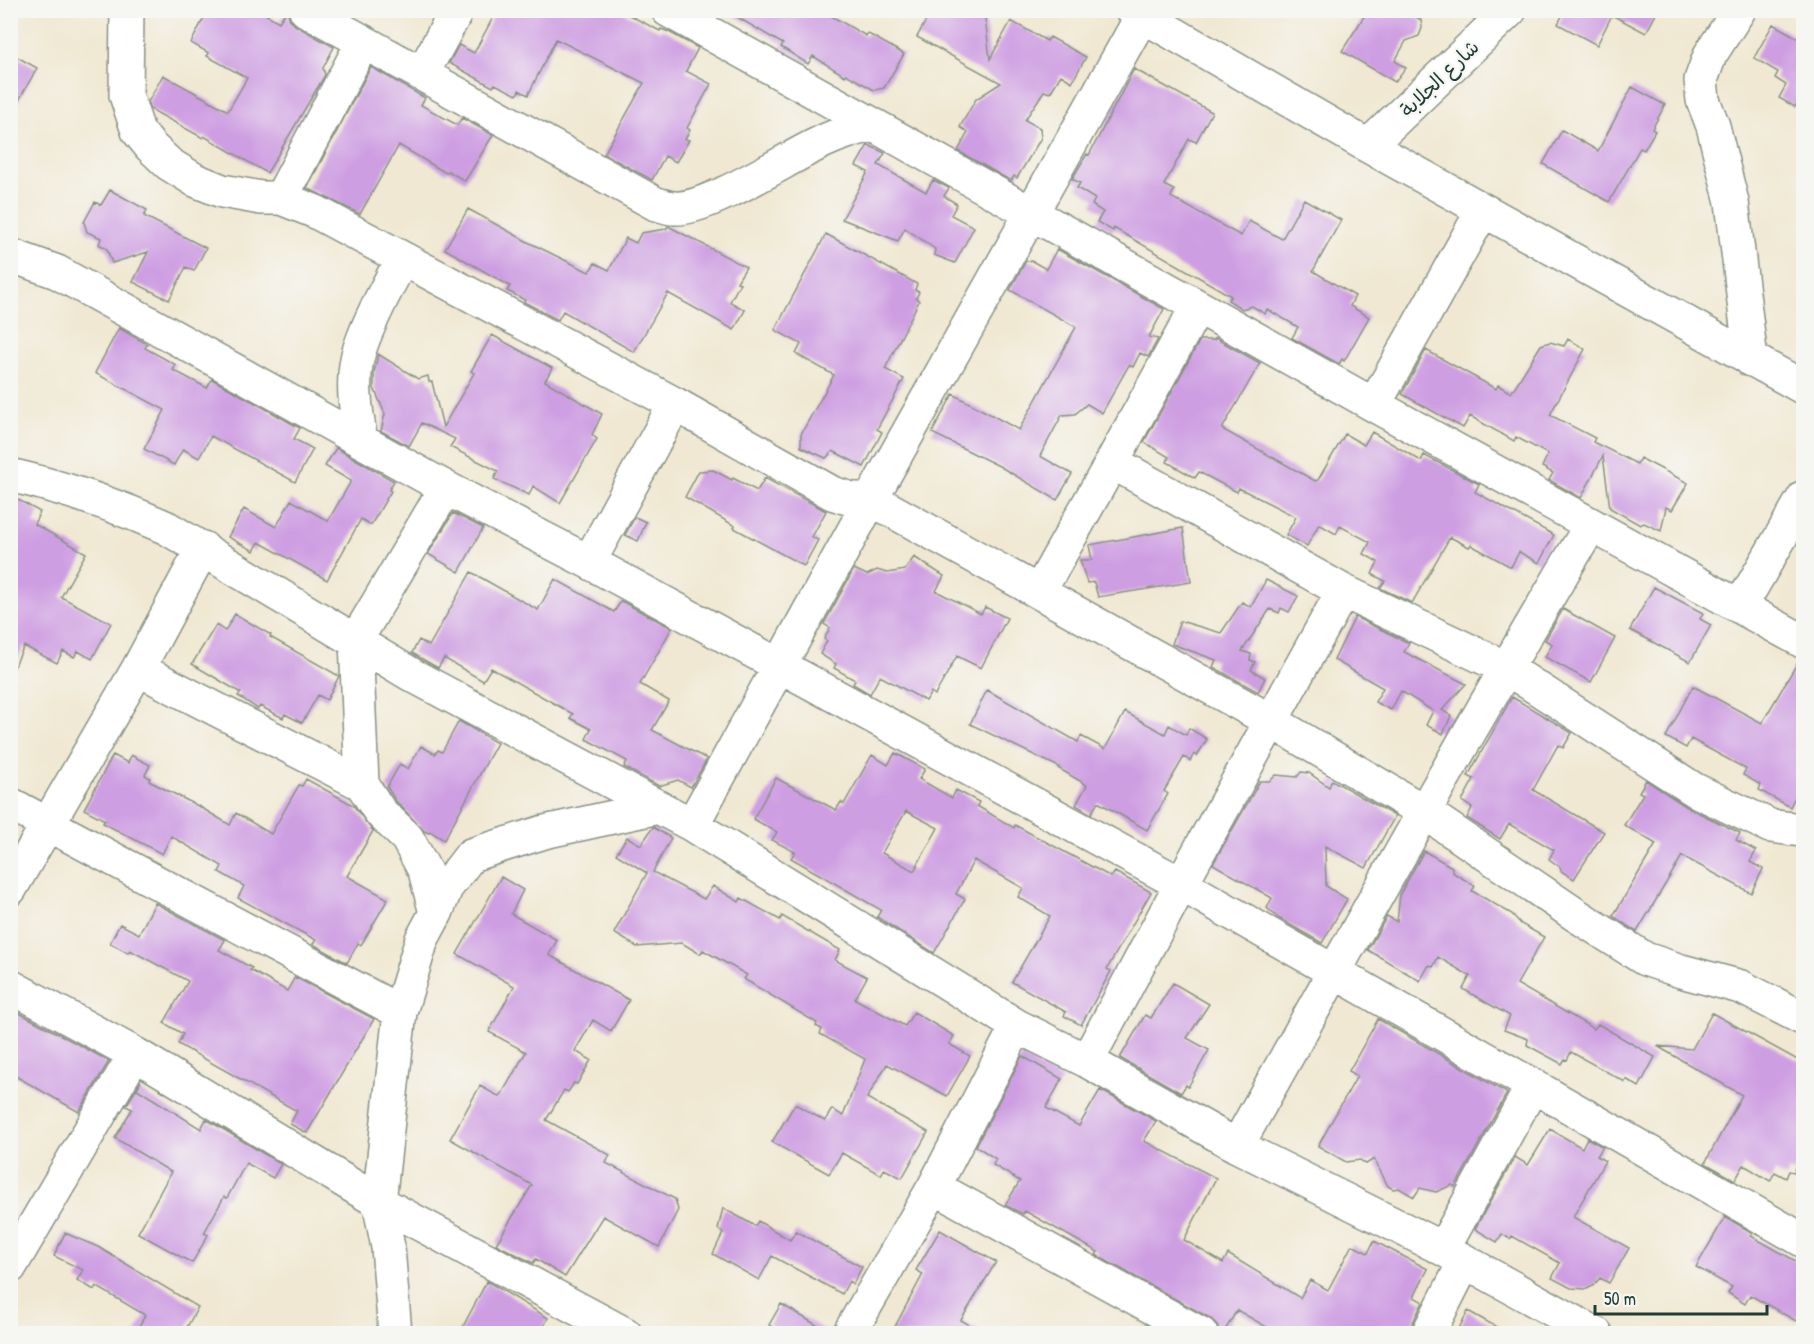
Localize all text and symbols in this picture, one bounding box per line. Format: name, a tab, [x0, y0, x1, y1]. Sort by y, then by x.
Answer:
street label: شارع الجلابة	[1394, 33, 1485, 123]
scale bar	[1595, 1278, 1768, 1316]
text: 50 m	[1604, 1286, 1636, 1311]

